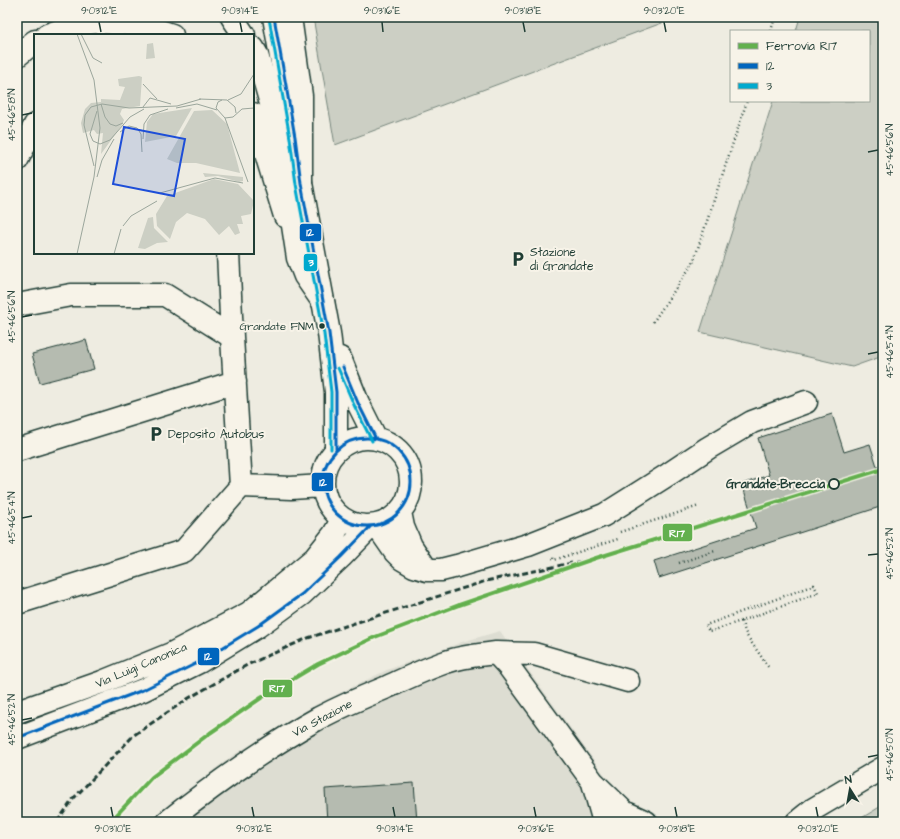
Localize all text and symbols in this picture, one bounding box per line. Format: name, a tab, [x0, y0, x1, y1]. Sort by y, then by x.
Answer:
text: 9°03'12"E	[81, 4, 117, 18]
text: 9°03'14"E	[221, 4, 259, 18]
text: 9°03'16"E	[364, 4, 400, 18]
text: 9°03'18"E	[505, 4, 542, 18]
text: 9°03'20"E	[643, 4, 685, 18]
legend	[730, 30, 870, 102]
inset map	[34, 34, 254, 254]
text: Ferrovia R17	[766, 38, 838, 55]
text: 12	[766, 58, 775, 75]
text: 3	[766, 78, 772, 95]
text: 45°46'58"N	[5, 89, 19, 141]
text: 45°46'56"N	[883, 124, 897, 176]
line badge: 12	[299, 223, 322, 242]
text: 12	[306, 225, 315, 240]
place label: Stazione di Grandate	[530, 244, 594, 275]
parking icon: Stazione di Grandate	[509, 250, 527, 268]
line badge: 3	[303, 253, 318, 272]
text: 3	[307, 255, 314, 270]
text: 45°46'56"N	[5, 291, 19, 343]
place label: Grandate FNM	[240, 319, 314, 334]
marker: Grandate FNM	[317, 321, 327, 331]
text: 45°46'54"N	[883, 325, 897, 379]
parking icon: Deposito Autobus	[147, 425, 165, 443]
place label: Deposito Autobus	[168, 426, 264, 443]
line badge: 12	[311, 472, 334, 492]
text: 12	[319, 475, 328, 490]
place label: Grandate-Breccia	[726, 476, 826, 493]
marker: Grandate-Breccia	[828, 478, 840, 490]
text: 45°46'54"N	[5, 491, 19, 545]
line badge: R17	[662, 523, 693, 542]
text: R17	[669, 526, 685, 541]
text: 45°46'52"N	[883, 528, 897, 580]
street label: Via Luigi Canonica	[93, 638, 190, 693]
line badge: 12	[197, 647, 220, 666]
text: 12	[204, 649, 213, 664]
line badge: R17	[262, 679, 293, 698]
text: R17	[269, 681, 285, 696]
text: 45°46'52"N	[5, 694, 19, 746]
street label: Via Stazione	[289, 695, 356, 741]
text: 45°46'50"N	[883, 729, 897, 781]
north arrow	[830, 769, 870, 809]
text: N	[843, 772, 853, 788]
text: 9°03'10"E	[95, 822, 131, 836]
text: 9°03'12"E	[236, 822, 272, 836]
text: 9°03'14"E	[376, 822, 414, 836]
text: 9°03'16"E	[518, 822, 554, 836]
text: 9°03'18"E	[659, 822, 696, 836]
text: 9°03'20"E	[797, 822, 839, 836]

